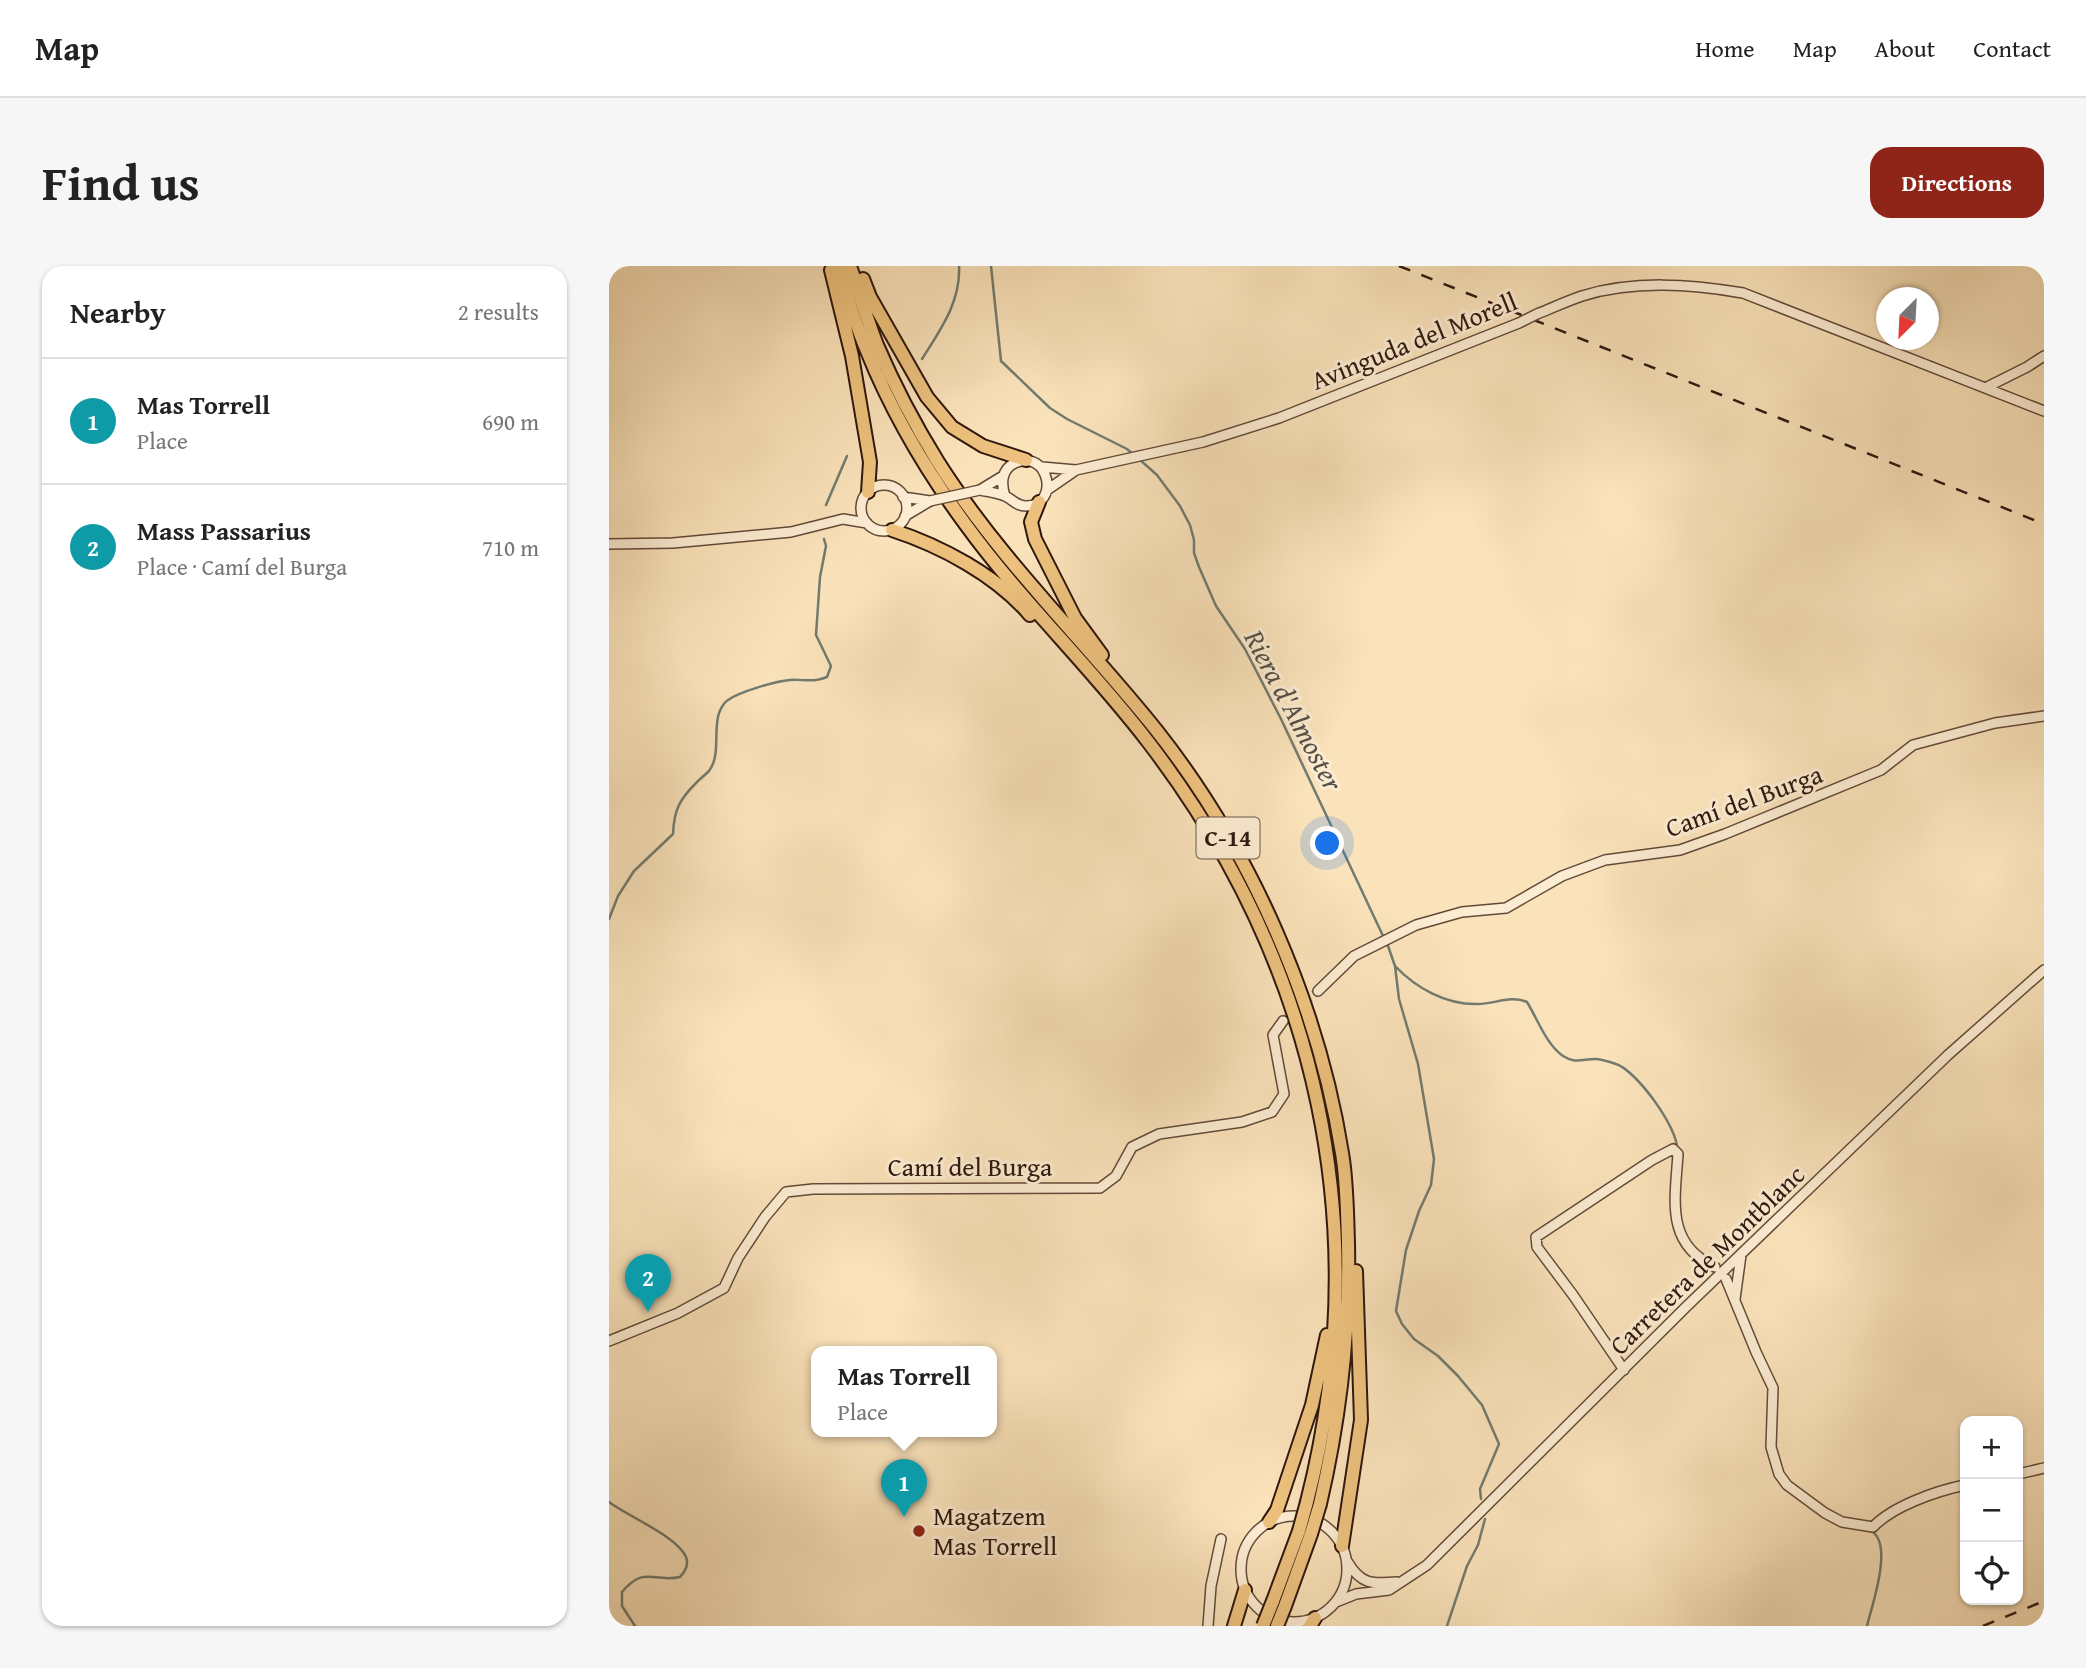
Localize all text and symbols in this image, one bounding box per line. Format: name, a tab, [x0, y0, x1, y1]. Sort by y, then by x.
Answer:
text: Map	[35, 24, 99, 72]
text: Home	[1696, 31, 1755, 66]
text: Map	[1793, 31, 1837, 66]
text: About	[1875, 31, 1935, 66]
text: Contact	[1973, 31, 2051, 66]
text: Find us	[42, 146, 200, 218]
button: Directions	[1870, 147, 2044, 218]
street label: Avinguda del Morell	[1305, 281, 1523, 400]
north arrow	[1876, 287, 1939, 350]
text: Nearby	[70, 290, 166, 334]
text: 2 results	[458, 295, 539, 328]
text: Mas Torrell	[137, 385, 270, 424]
text: 1	[87, 405, 99, 438]
text: 690 m	[482, 405, 539, 438]
text: Place	[137, 424, 188, 457]
text: Mass Passarius	[137, 511, 311, 550]
text: 2	[87, 531, 99, 564]
text: 710 m	[482, 531, 539, 564]
text: Place · Camí del Burga	[137, 550, 347, 583]
water label: Riera d'Almoster	[1234, 621, 1355, 799]
street label: Camí del Burga	[1660, 754, 1828, 847]
road number: C-14	[1197, 818, 1259, 858]
your location	[1310, 826, 1344, 860]
street label: Camí del Burga	[888, 1147, 1053, 1186]
street label: Carretera de Montblanc	[1600, 1156, 1813, 1364]
pin: 2	[625, 1254, 671, 1312]
popup	[811, 1346, 997, 1437]
text: Mas Torrell	[837, 1356, 971, 1395]
text: Place	[837, 1395, 888, 1428]
map controls	[1960, 1416, 2023, 1605]
button: +	[1960, 1416, 2023, 1479]
pin: 1	[881, 1459, 927, 1517]
button: −	[1960, 1479, 2023, 1542]
place label: Magatzem Mas Torrell	[933, 1496, 1057, 1565]
marker: Magatzem Mas Torrell	[911, 1523, 927, 1539]
button: locate	[1960, 1542, 2023, 1605]

